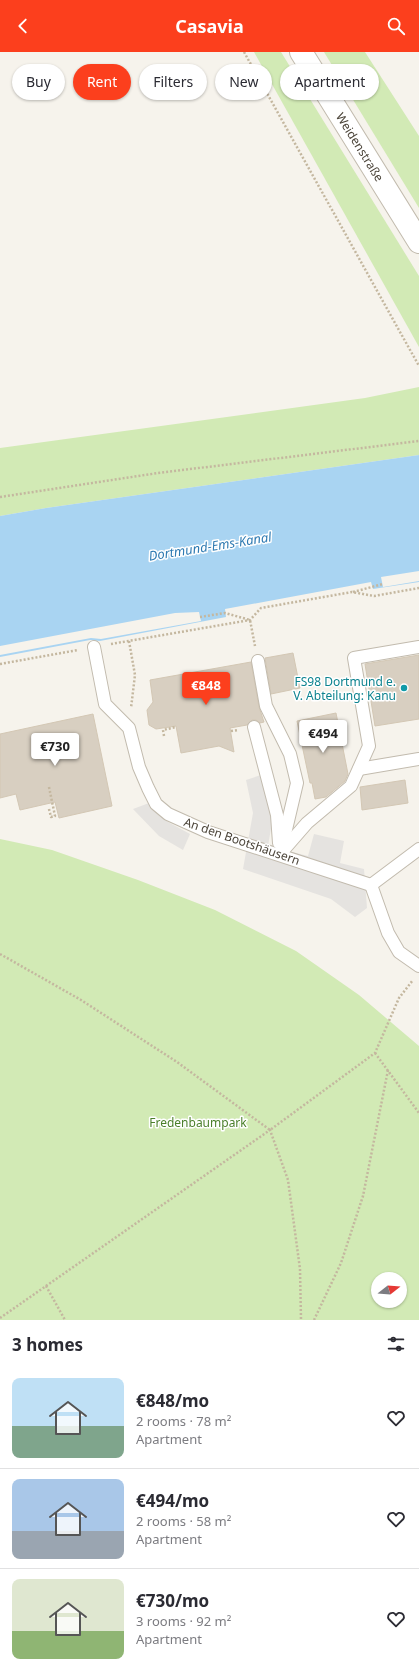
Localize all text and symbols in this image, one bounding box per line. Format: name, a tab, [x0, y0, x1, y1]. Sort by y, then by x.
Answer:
text: Casavia	[175, 14, 244, 38]
icon: back	[12, 15, 34, 37]
icon: search	[385, 15, 407, 37]
chip: Buy	[12, 64, 65, 100]
chip: Rent	[73, 64, 131, 100]
chip: Filters	[139, 64, 207, 100]
chip: New	[215, 64, 272, 100]
chip: Apartment	[280, 64, 379, 100]
street label: Weidenstraße	[332, 109, 388, 185]
water label: Dortmund-Ems-Kanal	[147, 527, 273, 565]
pin: €848	[182, 672, 230, 706]
place label: FS98 Dortmund e. V. Abteilung: Kanu	[293, 673, 396, 704]
text: €848	[191, 676, 221, 694]
marker: FS98 Dortmund e. V. Abteilung: Kanu	[399, 683, 409, 693]
pin: €494	[299, 720, 347, 754]
text: €494	[308, 724, 338, 742]
pin: €730	[31, 733, 79, 767]
text: €730	[40, 737, 70, 755]
street label: An den Bootshäusern	[182, 813, 302, 869]
park label: Fredenbaumpark	[149, 1114, 247, 1131]
north arrow	[371, 1272, 407, 1308]
map controls	[371, 1272, 407, 1308]
text: 3 homes	[12, 1333, 83, 1356]
icon: filters	[385, 1333, 407, 1355]
text: €848/mo	[136, 1389, 209, 1412]
icon: home	[44, 1394, 92, 1442]
icon: heart	[385, 1407, 407, 1429]
text: 2 rooms · 78 m²	[136, 1412, 231, 1430]
text: Apartment	[136, 1430, 202, 1448]
text: €494/mo	[136, 1489, 209, 1512]
icon: home	[44, 1495, 92, 1543]
icon: heart	[385, 1508, 407, 1530]
text: 2 rooms · 58 m²	[136, 1512, 231, 1530]
text: Apartment	[136, 1530, 202, 1548]
text: €730/mo	[136, 1589, 209, 1612]
icon: home	[44, 1595, 92, 1643]
icon: heart	[385, 1608, 407, 1630]
text: 3 rooms · 92 m²	[136, 1612, 231, 1630]
text: Apartment	[136, 1630, 202, 1648]

